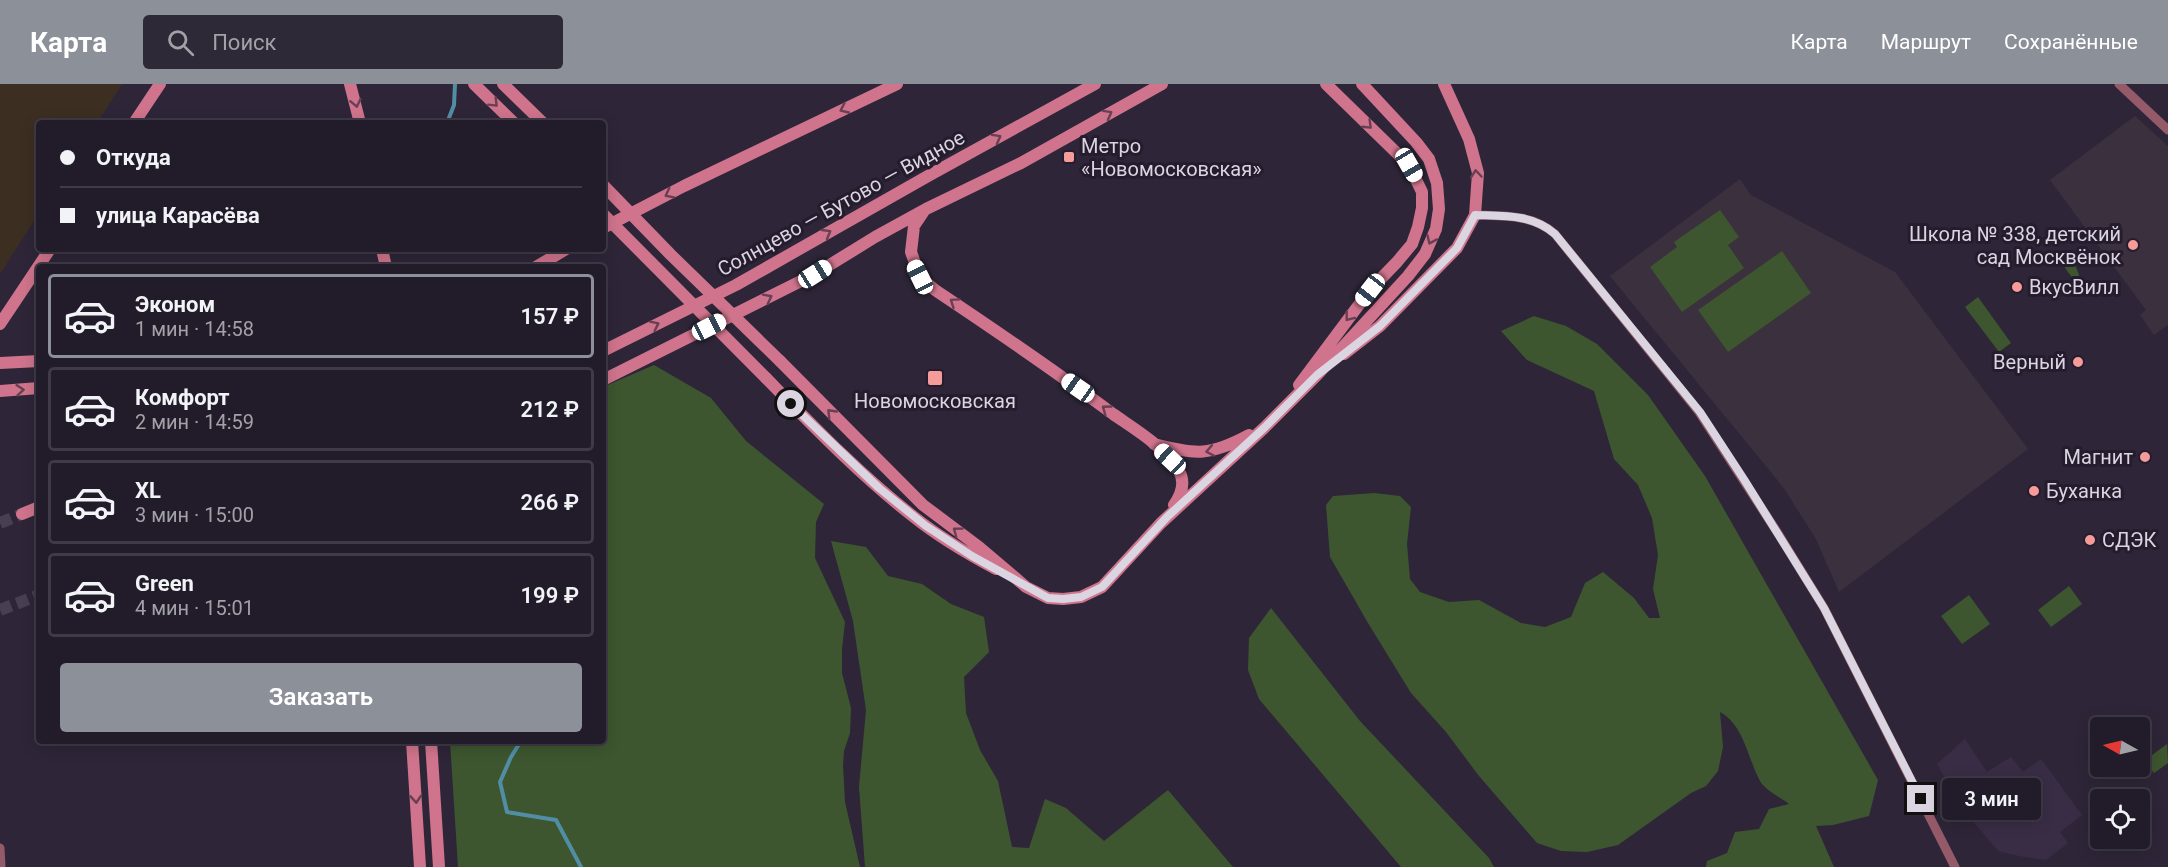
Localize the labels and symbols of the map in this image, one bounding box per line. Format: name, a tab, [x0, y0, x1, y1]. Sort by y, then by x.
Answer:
one-way arrow	[488, 96, 498, 107]
one-way arrow	[348, 98, 361, 108]
one-way arrow	[840, 102, 851, 114]
one-way arrow	[1102, 110, 1112, 121]
one-way arrow	[1362, 118, 1372, 129]
street label: Солнцево — Бутово — Видное	[713, 125, 969, 281]
one-way arrow	[991, 134, 1001, 145]
place label: Метро «Новомосковская»	[1081, 134, 1262, 181]
car	[1392, 145, 1426, 185]
marker: Метро «Новомосковская»	[1062, 150, 1076, 164]
one-way arrow	[1470, 169, 1483, 178]
one-way arrow	[664, 187, 675, 198]
place label: Школа № 338, детский сад Москвёнок	[1909, 222, 2121, 269]
one-way arrow	[821, 229, 831, 240]
one-way arrow	[1426, 234, 1438, 245]
marker: Школа № 338, детский сад Москвёнок	[2126, 238, 2140, 252]
car	[795, 257, 835, 291]
car	[904, 257, 936, 297]
car	[1352, 270, 1388, 310]
place label: ВкусВилл	[2029, 275, 2119, 299]
marker: ВкусВилл	[2010, 280, 2024, 294]
one-way arrow	[762, 293, 773, 305]
one-way arrow	[949, 298, 960, 309]
one-way arrow	[1346, 310, 1357, 321]
car	[689, 311, 729, 343]
one-way arrow	[649, 321, 660, 332]
place label: Верный	[1993, 350, 2066, 374]
marker: Верный	[2071, 355, 2085, 369]
marker: Новомосковская	[926, 369, 944, 387]
car	[1058, 370, 1098, 406]
one-way arrow	[15, 383, 24, 396]
place label: Новомосковская	[854, 389, 1016, 413]
route start	[777, 390, 804, 417]
one-way arrow	[1102, 405, 1113, 416]
one-way arrow	[827, 410, 838, 421]
car	[1151, 440, 1189, 478]
one-way arrow	[1206, 444, 1216, 457]
place label: Магнит	[2064, 445, 2133, 469]
marker: Магнит	[2138, 450, 2152, 464]
place label: Буханка	[2046, 479, 2122, 503]
marker: Буханка	[2027, 484, 2041, 498]
one-way arrow	[952, 527, 963, 538]
place label: СДЭК	[2102, 528, 2157, 552]
marker: СДЭК	[2083, 533, 2097, 547]
north arrow	[2090, 717, 2150, 777]
callout: 3 мин	[1942, 778, 2041, 820]
route end	[1907, 785, 1934, 812]
one-way arrow	[409, 795, 422, 804]

